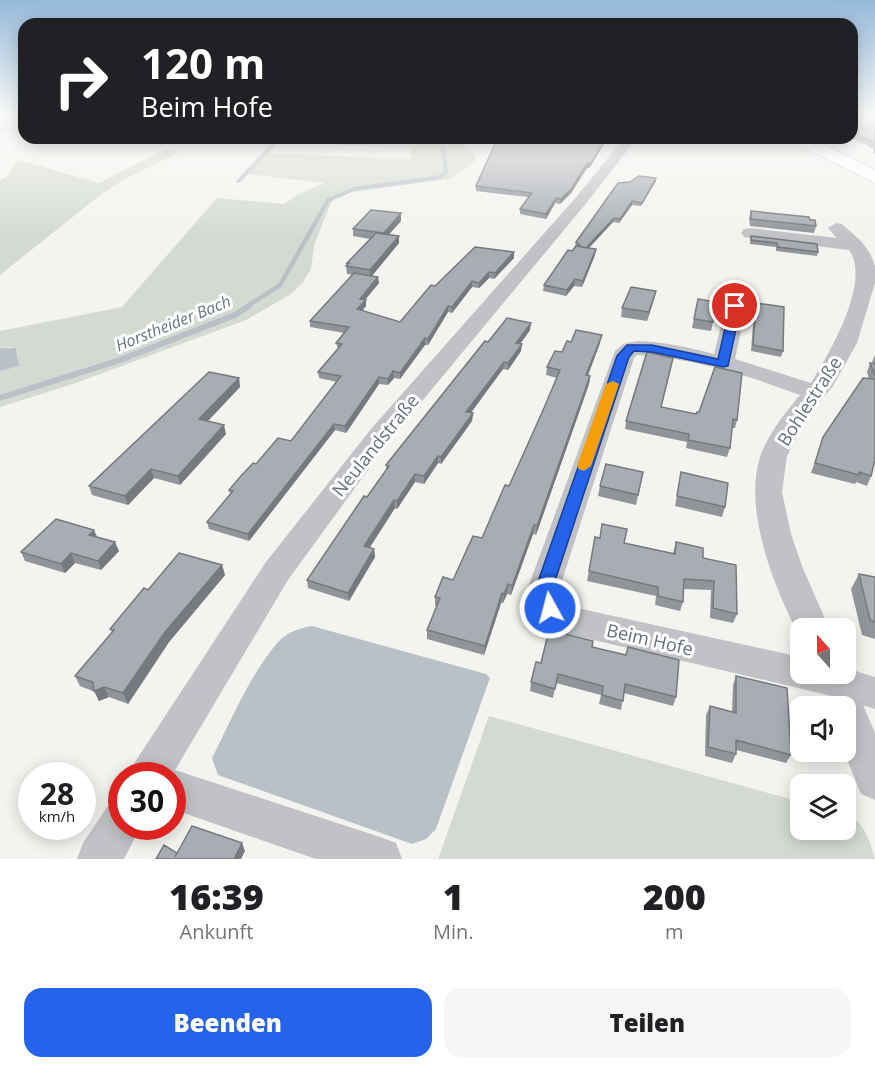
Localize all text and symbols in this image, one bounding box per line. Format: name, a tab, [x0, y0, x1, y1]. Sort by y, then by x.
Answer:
text: 120 m	[141, 34, 265, 91]
icon: right	[42, 42, 120, 120]
text: Beim Hofe	[141, 88, 273, 125]
pin	[709, 280, 760, 331]
icon: arrive	[718, 289, 751, 322]
water label: Horstheider Bach	[112, 290, 234, 356]
street label: Bohlestraße	[771, 352, 847, 450]
street label: Neulandstraße	[326, 389, 424, 501]
position arrow	[518, 576, 582, 640]
street label: Beim Hofe	[604, 617, 696, 661]
north arrow	[790, 618, 856, 684]
map controls	[790, 618, 856, 840]
button: sound	[790, 696, 856, 762]
speed limit sign: 30	[108, 762, 186, 840]
text: 28	[40, 773, 74, 814]
button: layers	[790, 774, 856, 840]
text: km/h	[39, 806, 75, 826]
text: 16:39	[169, 872, 264, 921]
text: 1	[443, 872, 464, 921]
text: 200	[643, 872, 706, 921]
text: Ankunft	[180, 918, 253, 945]
text: Min.	[433, 918, 474, 945]
text: m	[665, 918, 684, 945]
button: Beenden	[24, 988, 432, 1057]
button: Teilen	[444, 988, 851, 1057]

